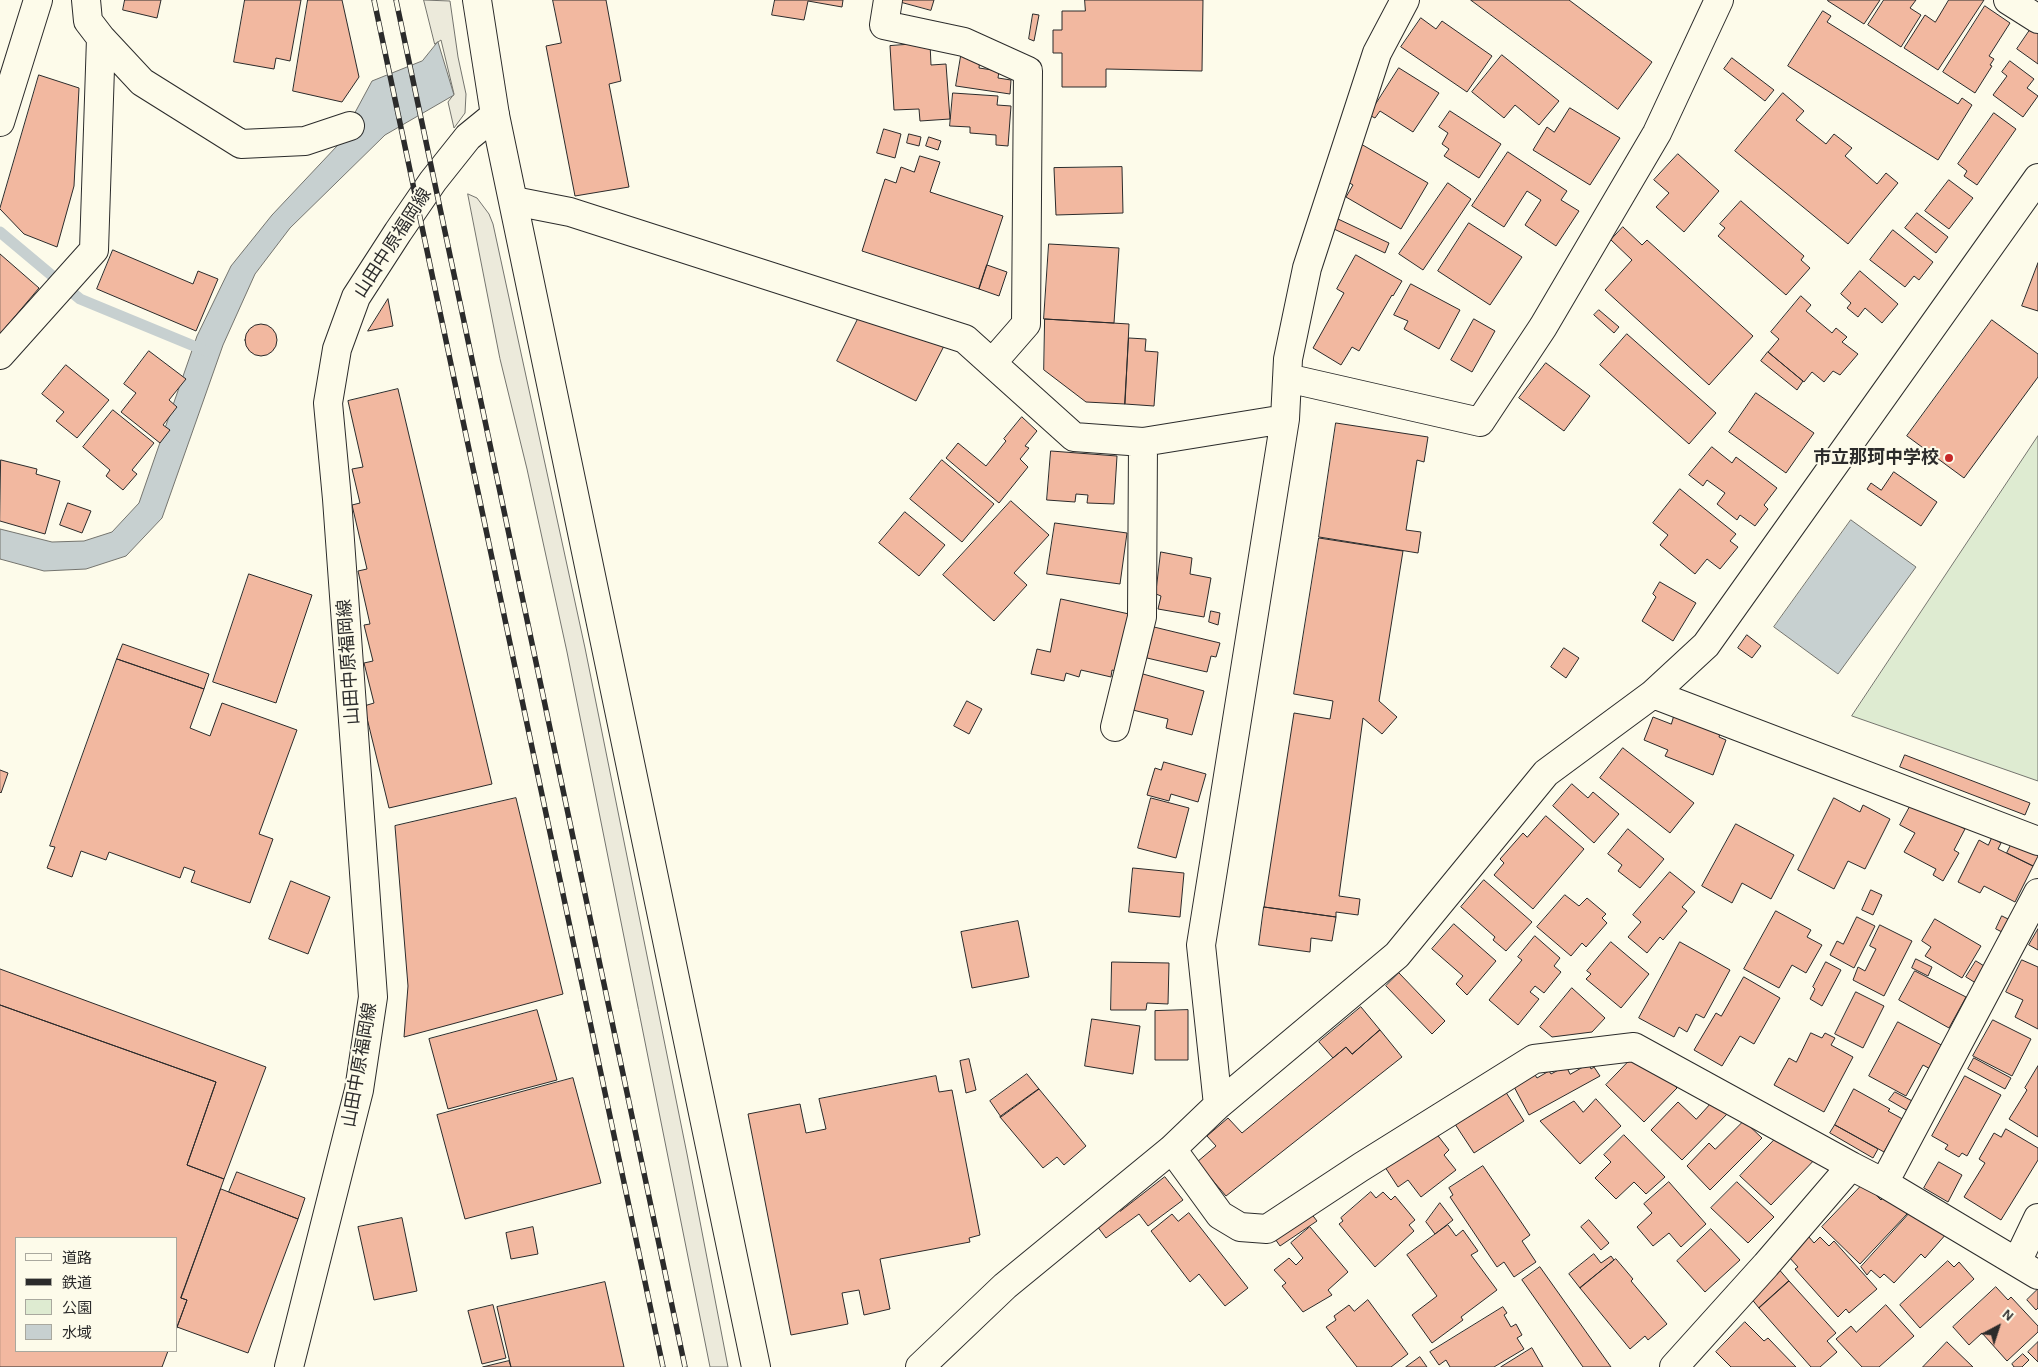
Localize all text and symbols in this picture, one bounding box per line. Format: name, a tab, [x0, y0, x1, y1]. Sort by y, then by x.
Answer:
street label: 山田中原福岡線	[350, 184, 436, 302]
place label: 市立那珂中学校	[1813, 447, 1939, 469]
marker: 市立那珂中学校	[1943, 452, 1955, 464]
street label: 山田中原福岡線	[334, 598, 364, 726]
street label: 山田中原福岡線	[338, 1001, 382, 1129]
legend	[15, 1237, 178, 1352]
text: 道路	[62, 1249, 92, 1267]
text: 鉄道	[62, 1274, 92, 1292]
text: 公園	[62, 1299, 92, 1317]
north arrow	[1973, 1302, 2023, 1352]
text: N	[1999, 1305, 2017, 1325]
text: 水域	[62, 1324, 92, 1342]

